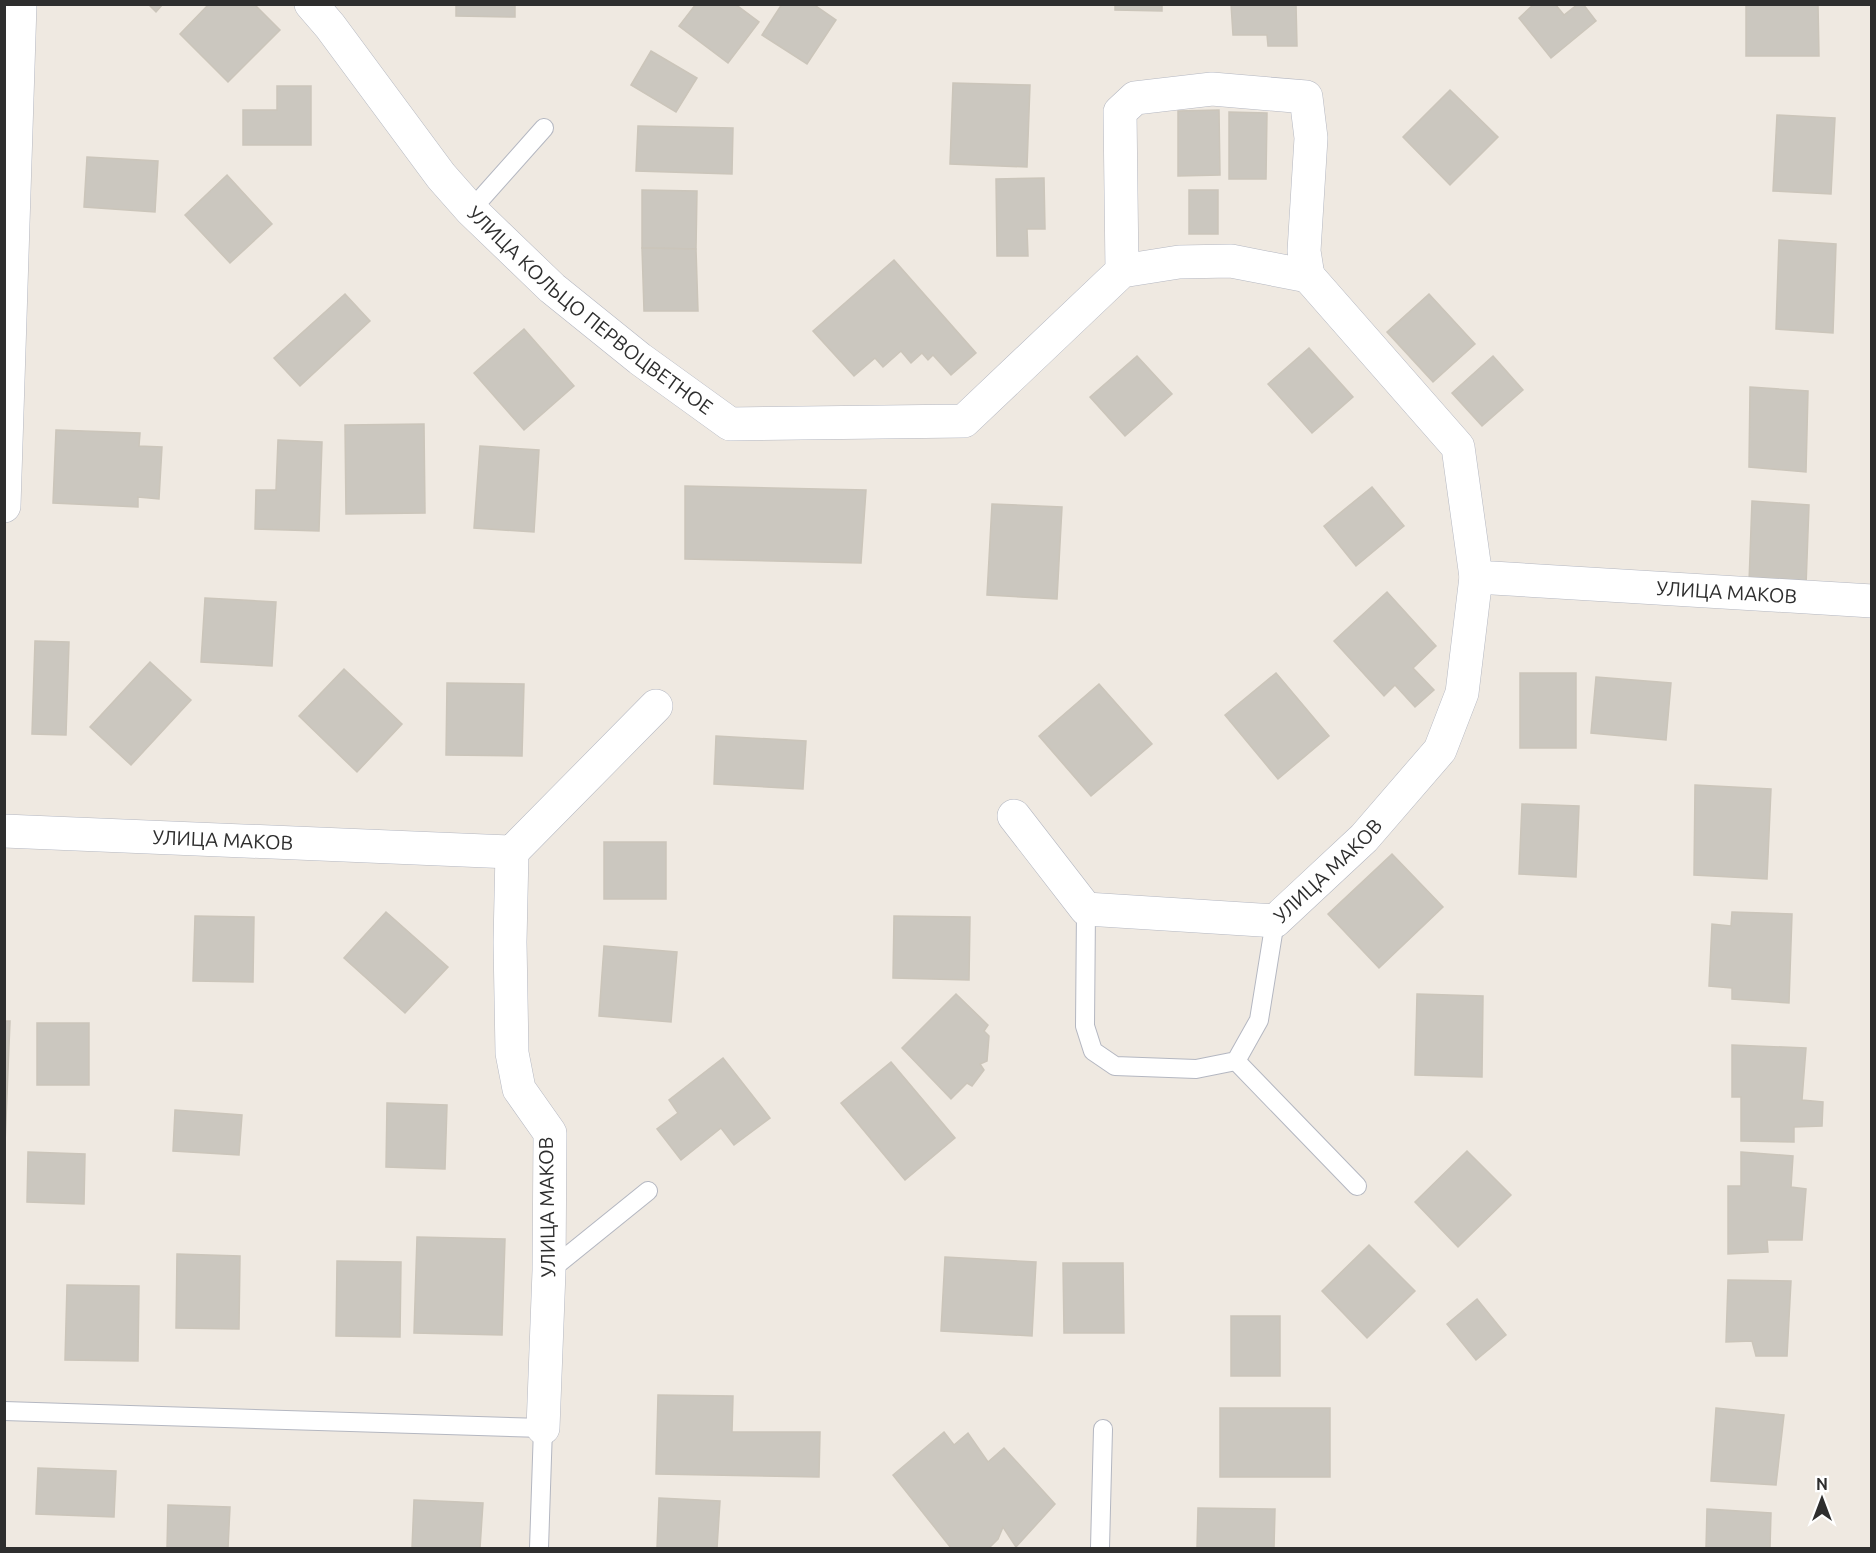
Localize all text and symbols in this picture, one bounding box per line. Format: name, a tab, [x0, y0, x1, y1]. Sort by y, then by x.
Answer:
street label: УЛИЦА КОЛЬЦО ПЕРВОЦВЕТНОЕ	[463, 201, 717, 419]
street label: УЛИЦА МАКОВ	[1656, 576, 1798, 607]
street label: УЛИЦА МАКОВ	[1269, 814, 1387, 927]
street label: УЛИЦА МАКОВ	[152, 825, 294, 854]
street label: УЛИЦА МАКОВ	[534, 1136, 559, 1278]
north arrow	[1792, 1469, 1852, 1529]
text: N	[1816, 1475, 1828, 1493]

